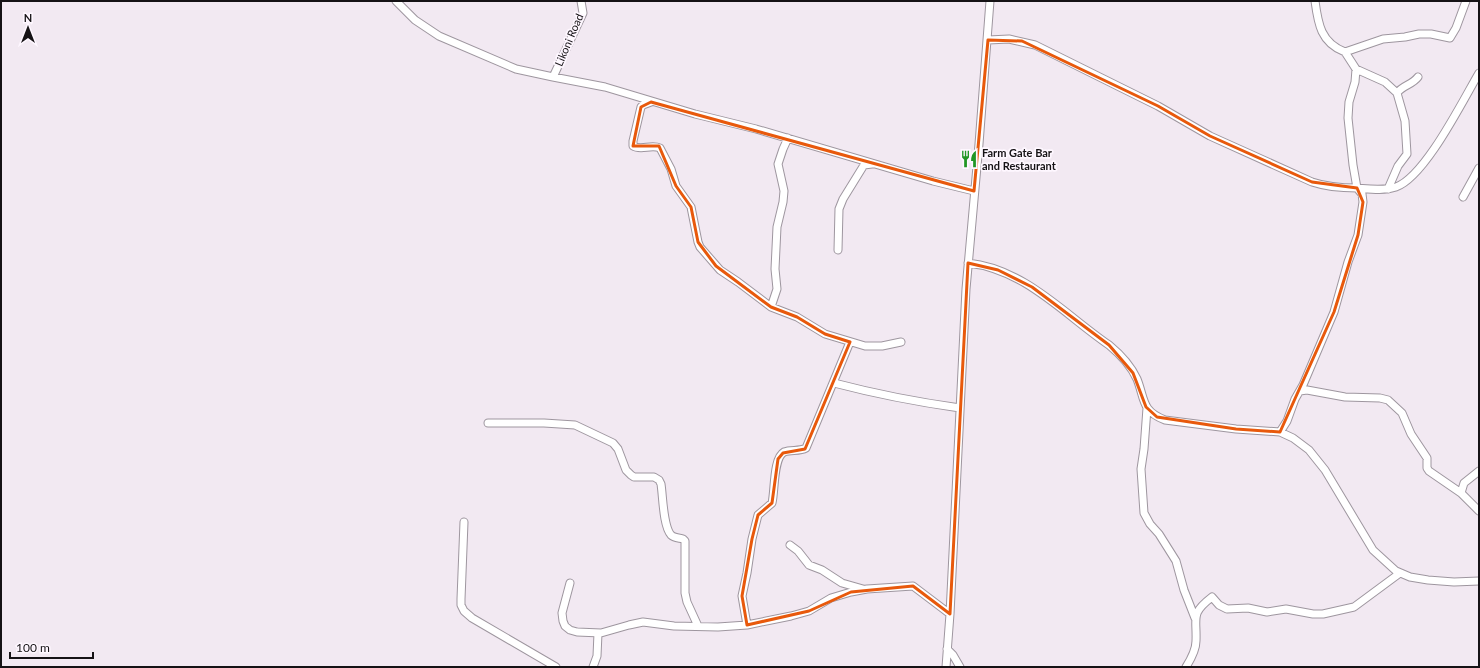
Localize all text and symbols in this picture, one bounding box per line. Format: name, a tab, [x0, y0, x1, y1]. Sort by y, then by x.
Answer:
north arrow	[8, 8, 48, 48]
text: N	[24, 11, 32, 24]
street label: Likoni Road	[552, 12, 585, 68]
place label: Farm Gate Bar and Restaurant	[982, 146, 1057, 172]
restaurant icon: Farm Gate Bar and Restaurant	[959, 149, 979, 169]
scale bar	[10, 634, 93, 660]
text: 100 m	[16, 640, 50, 655]

